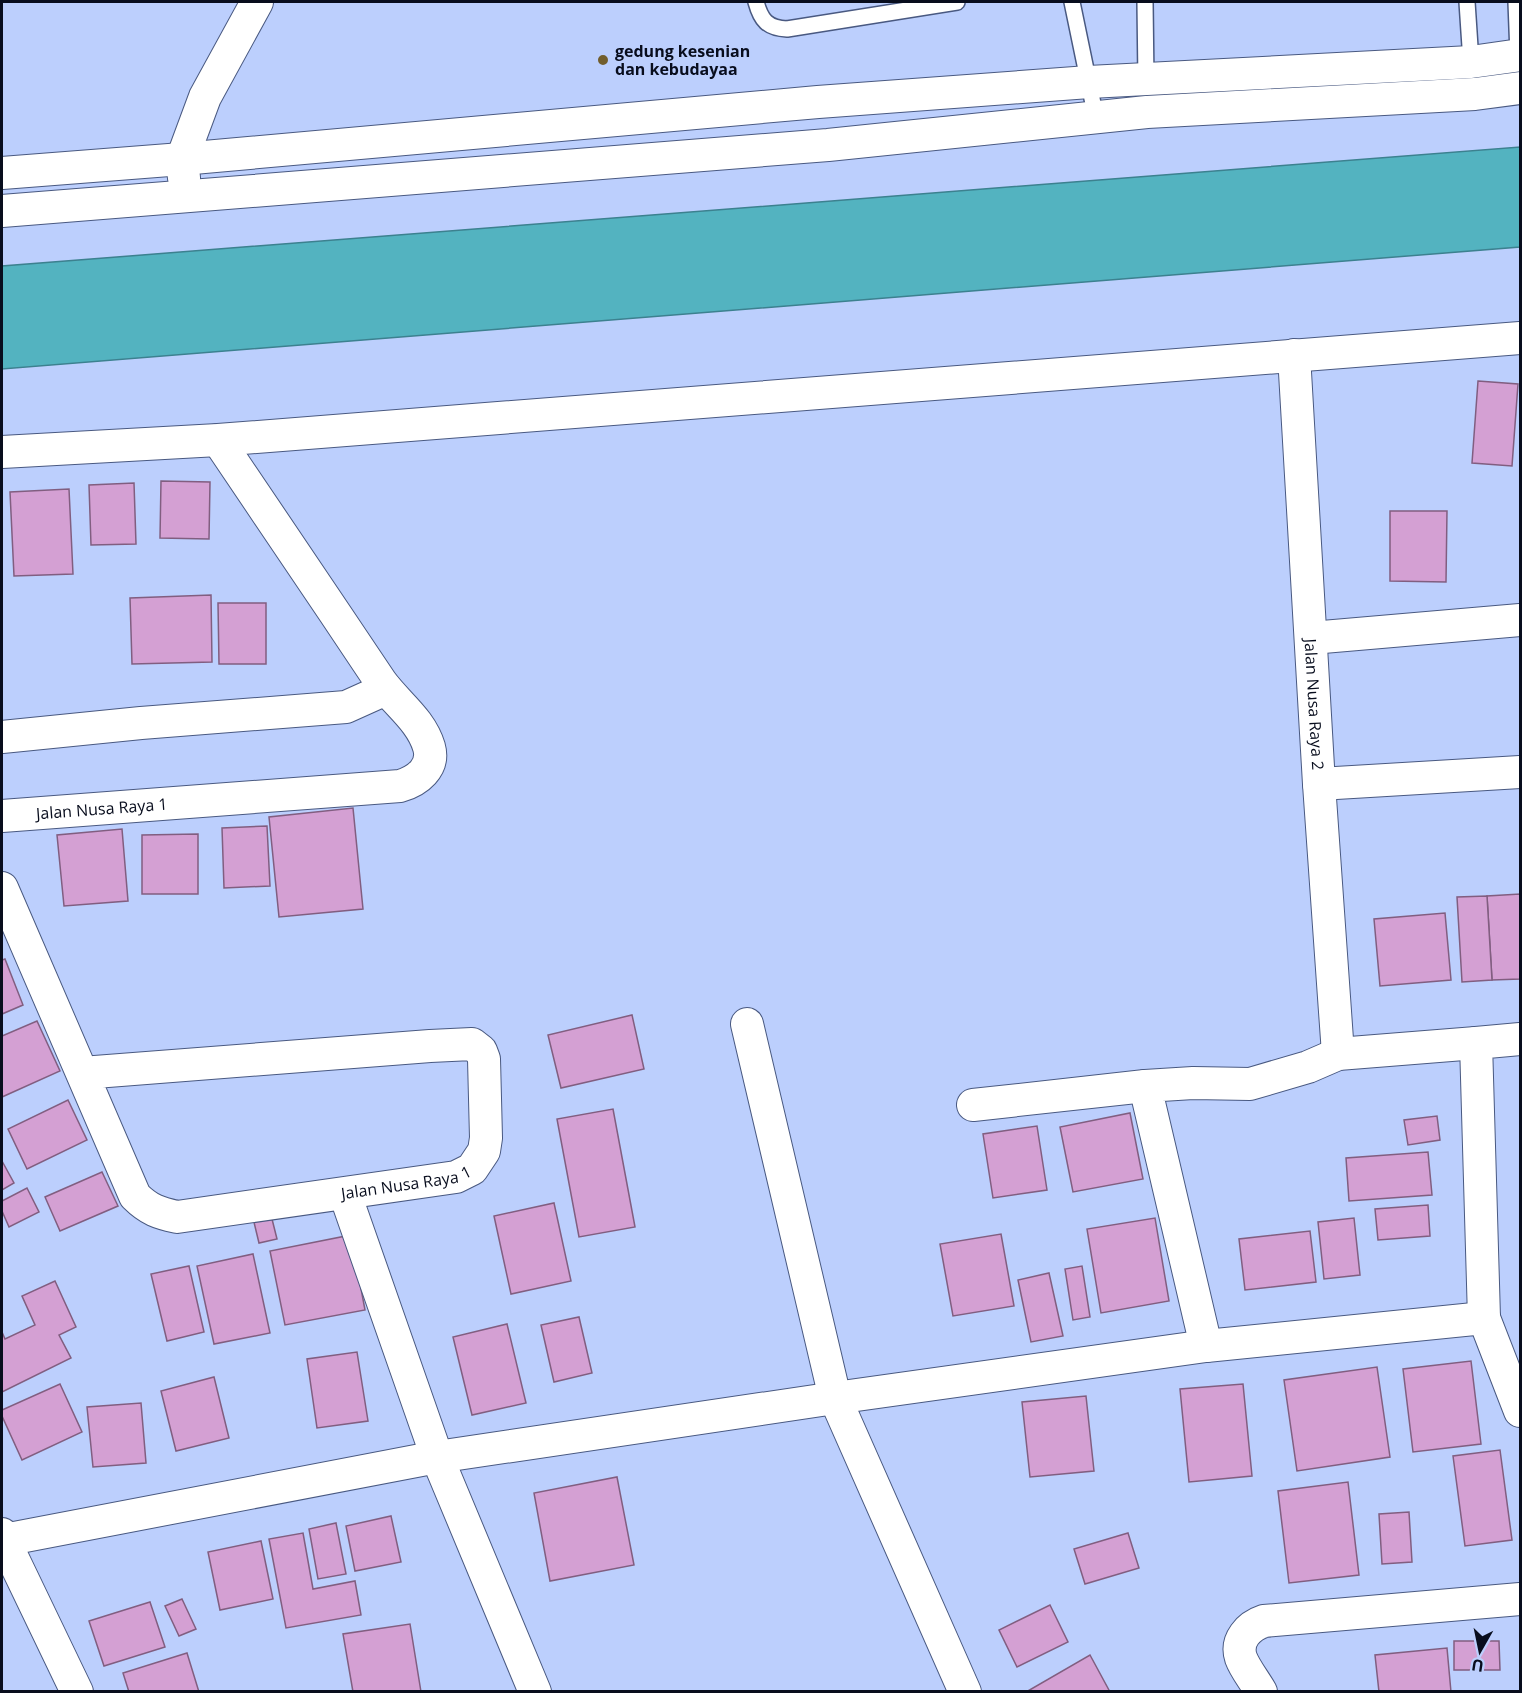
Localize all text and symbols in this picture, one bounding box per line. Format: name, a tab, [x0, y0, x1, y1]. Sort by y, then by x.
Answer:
place label: gedung kesenian dan kebudayaa	[615, 40, 750, 80]
marker: gedung kesenian dan kebudayaa	[596, 53, 610, 67]
street label: Jalan Nusa Raya 2	[1299, 636, 1329, 771]
street label: Jalan Nusa Raya 1	[33, 793, 168, 825]
street label: Jalan Nusa Raya 1	[338, 1160, 475, 1205]
north arrow	[1450, 1621, 1510, 1681]
text: U	[1470, 1654, 1485, 1678]

